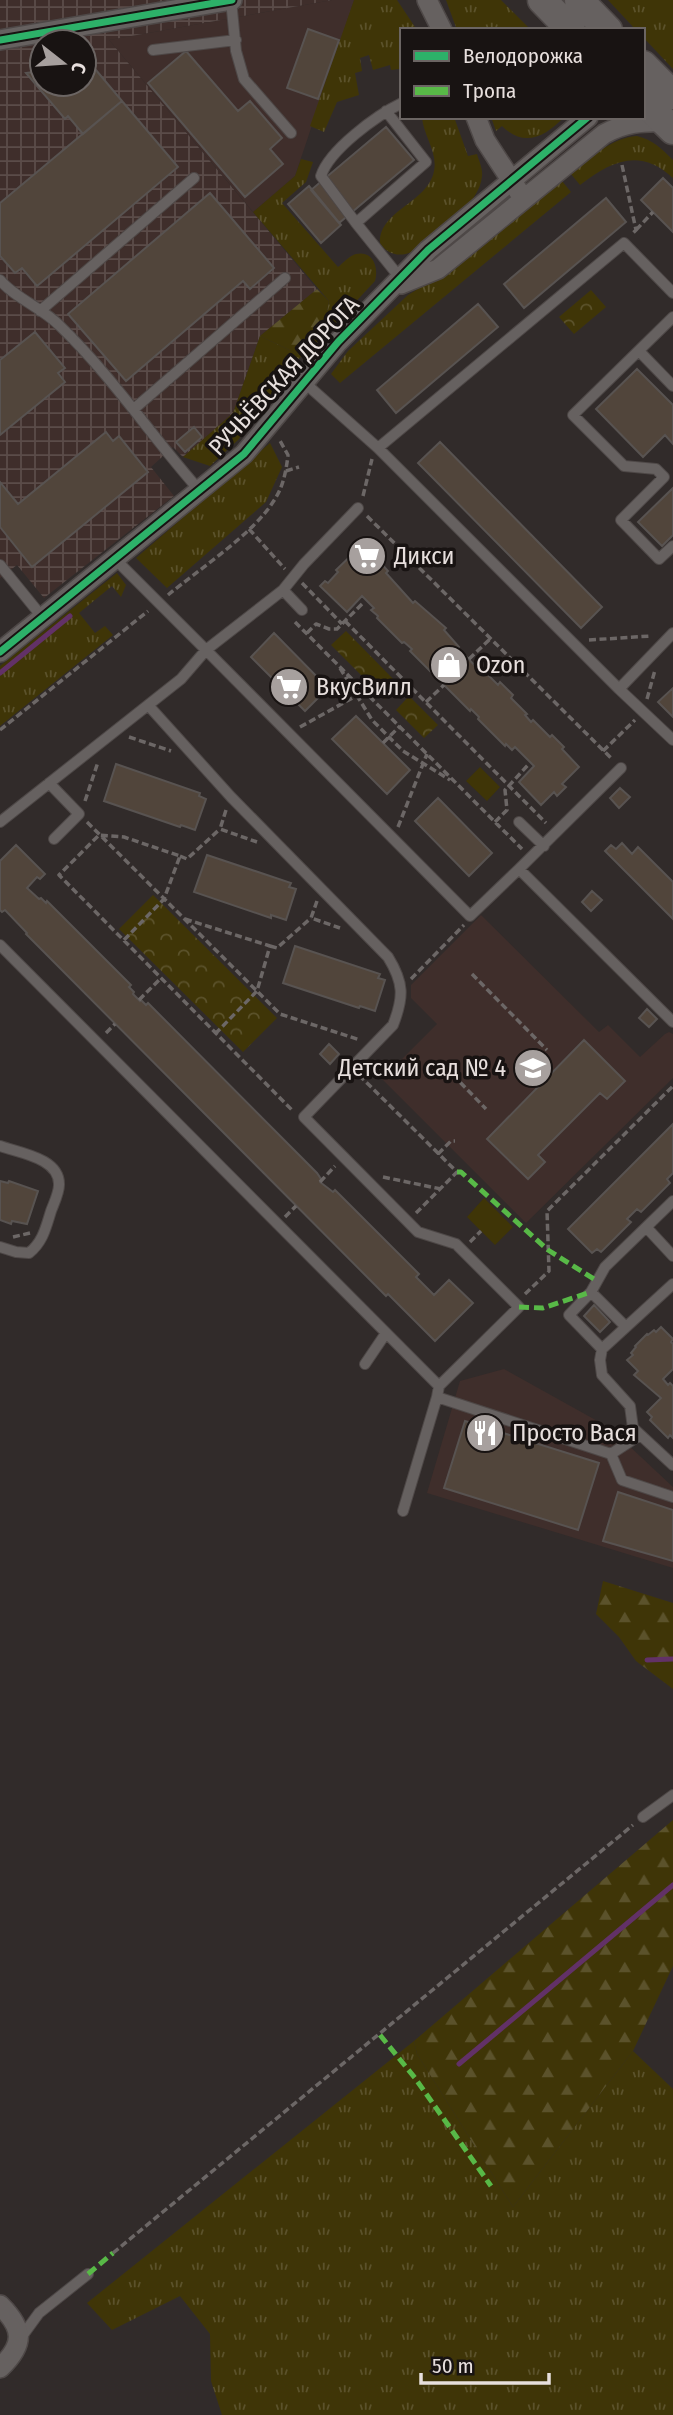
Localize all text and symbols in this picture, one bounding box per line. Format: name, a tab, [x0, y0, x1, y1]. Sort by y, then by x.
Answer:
north arrow	[28, 28, 98, 98]
legend	[400, 28, 645, 119]
text: Велодорожка	[463, 43, 583, 69]
text: С	[66, 60, 91, 76]
text: Тропа	[463, 78, 516, 104]
street label: РУЧЬЁВСКАЯ ДОРОГА	[203, 290, 365, 461]
supermarket icon: Дикси	[346, 535, 388, 577]
place label: Дикси	[393, 542, 454, 570]
shop icon: Ozon	[428, 644, 470, 686]
place label: Ozon	[476, 651, 525, 679]
supermarket icon: ВкусВилл	[268, 666, 310, 708]
place label: ВкусВилл	[316, 673, 412, 701]
school or university icon: Детский сад № 4	[512, 1047, 554, 1089]
place label: Детский сад № 4	[337, 1054, 506, 1082]
restaurant icon: Просто Вася	[464, 1412, 506, 1454]
place label: Просто Вася	[512, 1419, 637, 1447]
scale bar	[421, 2342, 549, 2386]
text: 50 m	[432, 2353, 474, 2379]

